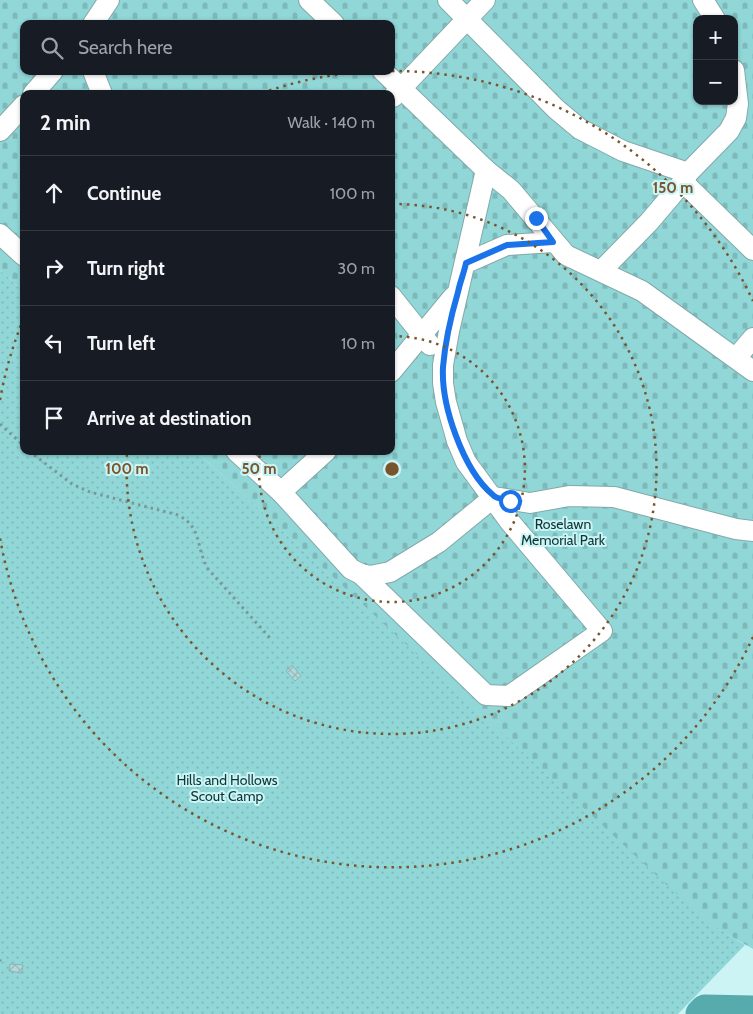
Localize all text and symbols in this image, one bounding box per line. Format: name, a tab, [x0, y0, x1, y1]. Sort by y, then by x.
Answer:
map controls	[693, 15, 738, 105]
button: +	[693, 15, 738, 60]
search box	[20, 20, 395, 75]
icon: search	[38, 34, 66, 62]
text: Search here	[78, 36, 172, 59]
button: −	[693, 60, 738, 105]
text: 2 min	[40, 110, 91, 135]
text: Walk · 140 m	[288, 113, 375, 132]
icon: ahead	[40, 179, 68, 207]
text: 150 m	[653, 179, 693, 197]
text: Continue	[87, 182, 161, 205]
text: 100 m	[330, 184, 375, 203]
route end	[525, 207, 548, 230]
icon: right	[40, 254, 68, 282]
text: Turn right	[87, 257, 165, 280]
text: 30 m	[338, 259, 375, 278]
icon: left	[40, 329, 68, 357]
text: Turn left	[87, 332, 155, 355]
text: 10 m	[341, 334, 375, 353]
icon: arrive	[40, 404, 68, 432]
text: Arrive at destination	[87, 407, 251, 430]
text: 100 m	[105, 460, 149, 478]
text: 50 m	[241, 460, 277, 478]
centre of rings	[383, 460, 401, 478]
route start	[499, 490, 522, 513]
park label: Roselawn Memorial Park	[521, 515, 606, 549]
park label: Hills and Hollows Scout Camp	[176, 771, 278, 805]

